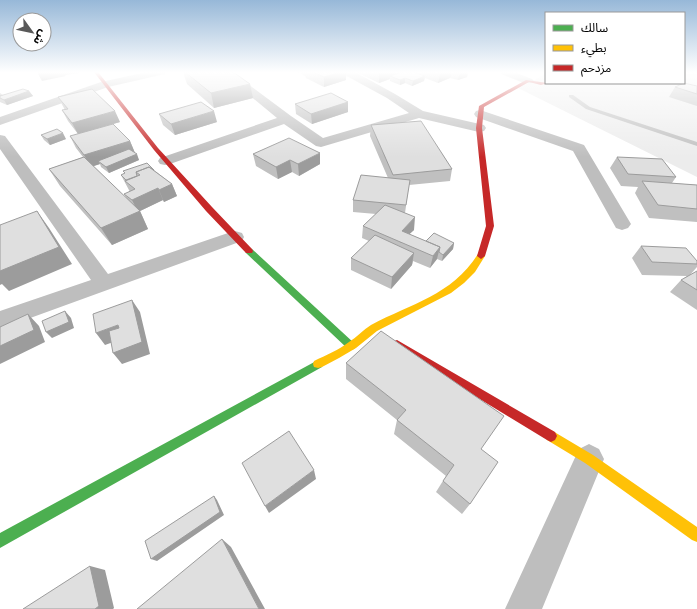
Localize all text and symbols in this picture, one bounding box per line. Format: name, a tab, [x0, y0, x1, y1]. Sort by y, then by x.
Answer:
north arrow	[12, 12, 52, 52]
legend	[545, 12, 685, 84]
text: سالك	[581, 20, 608, 34]
text: ش	[30, 27, 50, 48]
text: بطيء	[581, 40, 607, 58]
text: مزدحم	[581, 60, 611, 77]

